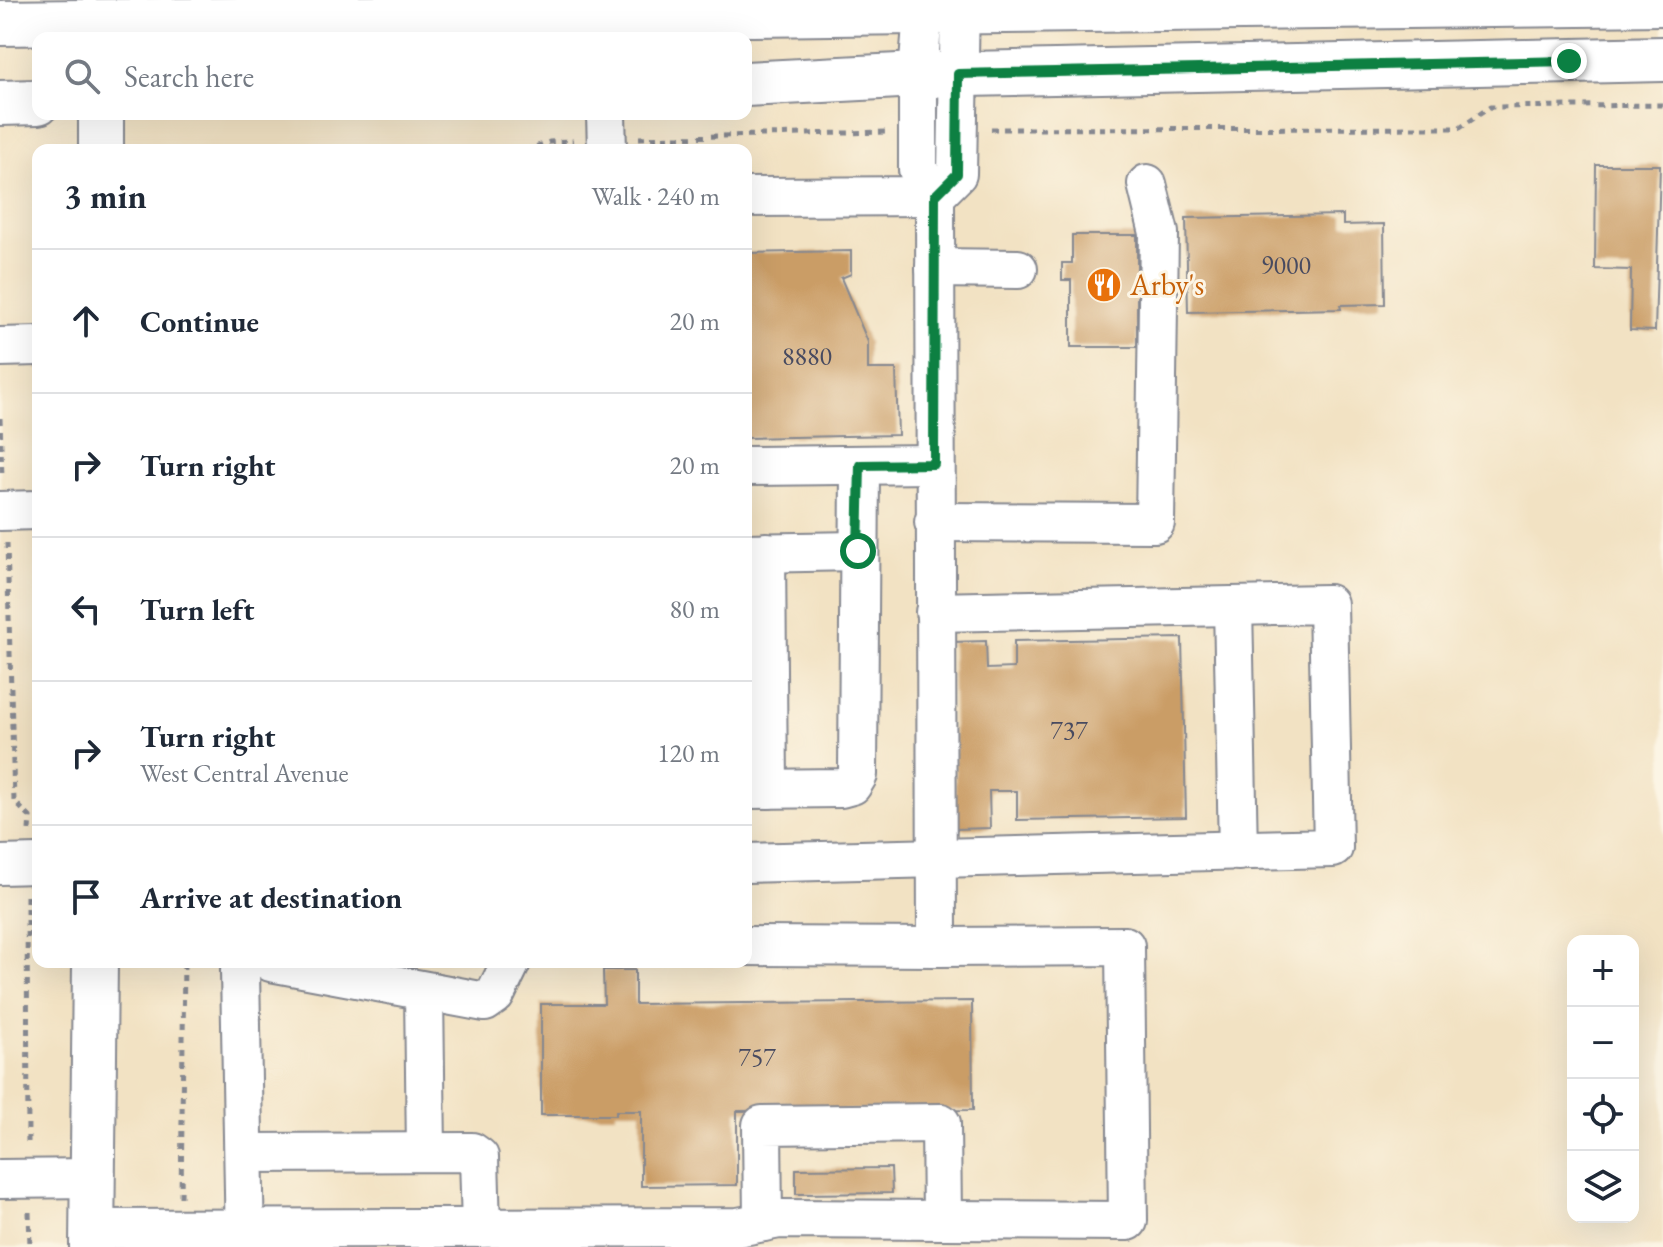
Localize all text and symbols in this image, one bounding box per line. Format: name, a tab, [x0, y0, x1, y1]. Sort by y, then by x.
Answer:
search box	[32, 32, 752, 120]
route end	[1551, 43, 1587, 79]
icon: search	[60, 54, 104, 98]
text: Search here	[124, 57, 254, 96]
text: 3 min	[64, 174, 147, 218]
text: Walk · 240 m	[592, 179, 720, 213]
house number: 9000	[1261, 248, 1311, 282]
place label: Arby's	[1129, 265, 1204, 304]
restaurant icon: Arby's	[1085, 266, 1123, 304]
icon: ahead	[64, 299, 108, 343]
text: Continue	[140, 302, 259, 341]
text: 20 m	[670, 304, 720, 338]
house number: 8880	[782, 339, 832, 373]
icon: right	[64, 443, 108, 487]
text: Turn right	[140, 446, 276, 485]
text: 20 m	[670, 448, 720, 482]
route start	[840, 533, 876, 569]
icon: left	[64, 587, 108, 631]
text: Turn left	[140, 590, 254, 629]
text: 80 m	[670, 592, 720, 626]
house number: 737	[1050, 713, 1088, 747]
text: Turn right	[140, 717, 276, 756]
icon: right	[64, 731, 108, 775]
text: 120 m	[657, 736, 720, 770]
text: West Central Avenue	[140, 756, 349, 790]
icon: arrive	[64, 875, 108, 919]
text: Arrive at destination	[140, 878, 402, 917]
map controls	[1567, 935, 1639, 1223]
button: +	[1567, 935, 1639, 1007]
button: −	[1567, 1007, 1639, 1079]
house number: 757	[738, 1040, 776, 1074]
button: locate	[1567, 1079, 1639, 1151]
button: layers	[1567, 1151, 1639, 1223]

